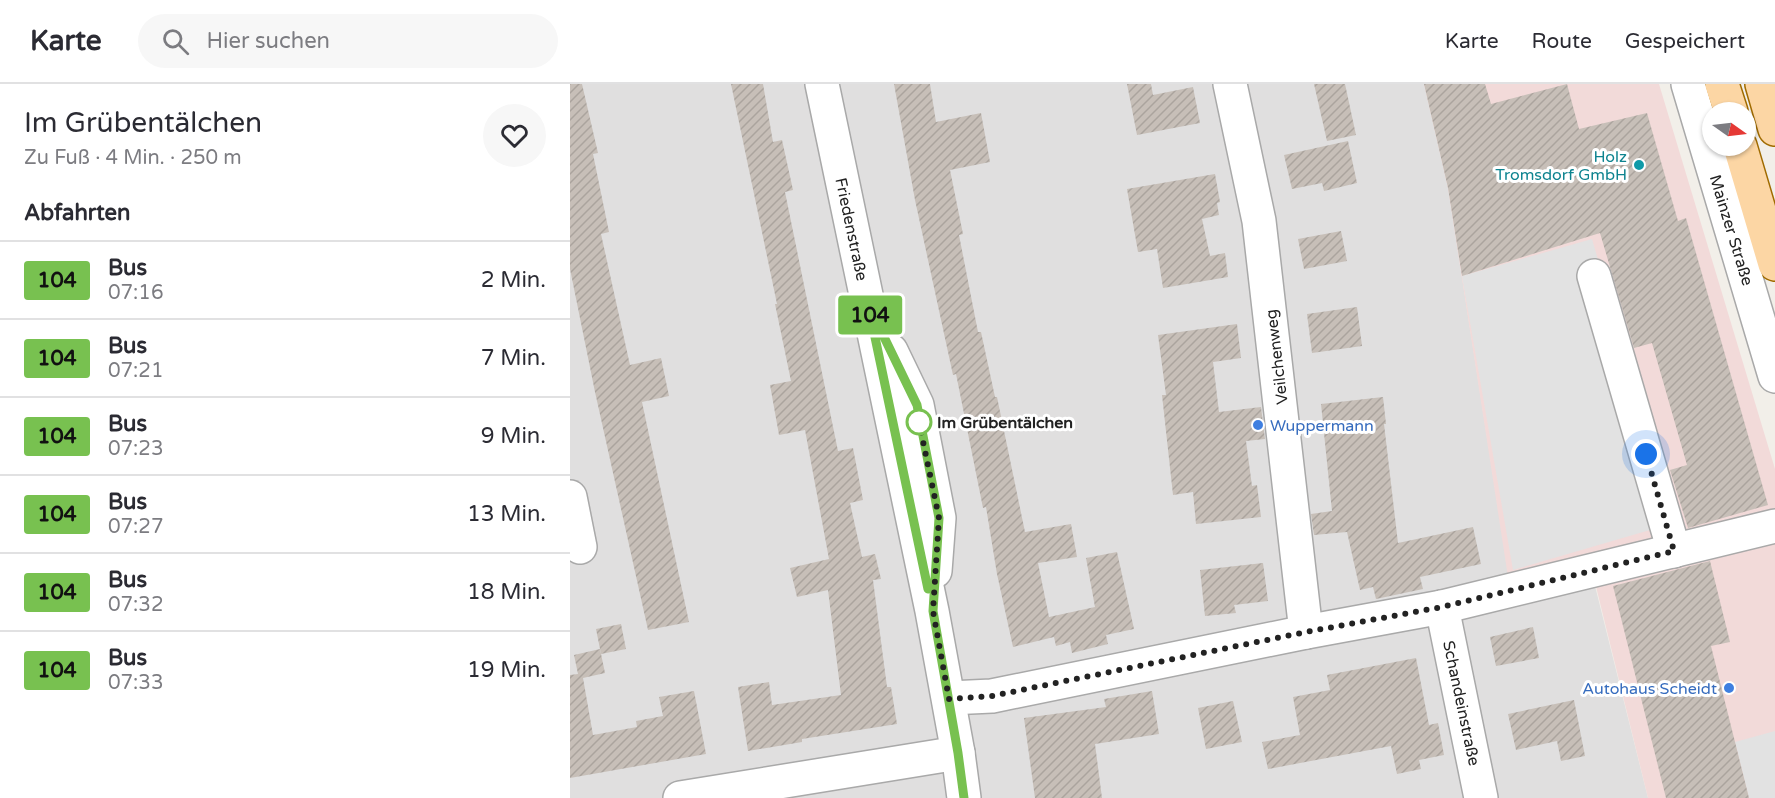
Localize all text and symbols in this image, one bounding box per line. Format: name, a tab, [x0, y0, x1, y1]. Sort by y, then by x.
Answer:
search box	[138, 14, 558, 68]
text: Karte	[30, 24, 102, 58]
icon: search	[159, 25, 192, 58]
text: Hier suchen	[207, 28, 330, 54]
text: Karte	[1445, 29, 1499, 54]
text: Route	[1532, 29, 1592, 54]
text: Gespeichert	[1625, 29, 1745, 54]
north arrow	[1702, 102, 1756, 156]
map controls	[1702, 102, 1756, 156]
button: heart	[483, 104, 546, 167]
text: Im Grübentälchen	[24, 106, 262, 140]
text: Zu Fuß · 4 Min. · 250 m	[24, 146, 242, 170]
place label: Holz Tromsdorf GmbH	[1495, 147, 1627, 185]
marker: Holz Tromsdorf GmbH	[1632, 158, 1646, 172]
street label: Mainzer Straße	[1705, 172, 1757, 288]
street label: Friedenstraße	[830, 176, 872, 283]
text: Abfahrten	[24, 200, 130, 226]
text: Bus	[108, 255, 147, 281]
text: 2 Min.	[481, 267, 546, 293]
text: 104	[37, 268, 77, 293]
text: 07:16	[108, 281, 163, 305]
line badge: 104	[836, 296, 904, 334]
text: 104	[850, 303, 890, 328]
street label: Veilchenweg	[1261, 308, 1293, 406]
text: Bus	[108, 333, 147, 359]
text: 7 Min.	[481, 345, 546, 371]
text: 104	[37, 346, 77, 371]
text: 07:21	[108, 359, 163, 383]
marker: Im Grübentälchen	[906, 409, 932, 435]
text: Bus	[108, 411, 147, 437]
place label: Im Grübentälchen	[937, 413, 1073, 433]
place label: Wuppermann	[1270, 416, 1374, 436]
marker: Wuppermann	[1251, 418, 1265, 432]
text: 9 Min.	[481, 423, 546, 449]
text: 104	[37, 424, 77, 449]
text: 07:23	[108, 437, 163, 461]
your location	[1631, 439, 1661, 469]
text: Bus	[108, 489, 147, 515]
text: 13 Min.	[467, 501, 546, 527]
text: 104	[37, 502, 77, 527]
text: 07:27	[108, 515, 163, 539]
text: Bus	[108, 567, 147, 593]
text: 18 Min.	[467, 579, 546, 605]
text: 104	[37, 580, 77, 605]
text: 07:32	[108, 593, 163, 617]
street label: Schandeinstraße	[1438, 639, 1484, 768]
text: Bus	[108, 645, 147, 671]
text: 19 Min.	[467, 657, 546, 683]
text: 104	[37, 658, 77, 683]
text: 07:33	[108, 671, 163, 695]
place label: Autohaus Scheidt	[1582, 679, 1717, 699]
marker: Autohaus Scheidt	[1722, 681, 1736, 695]

